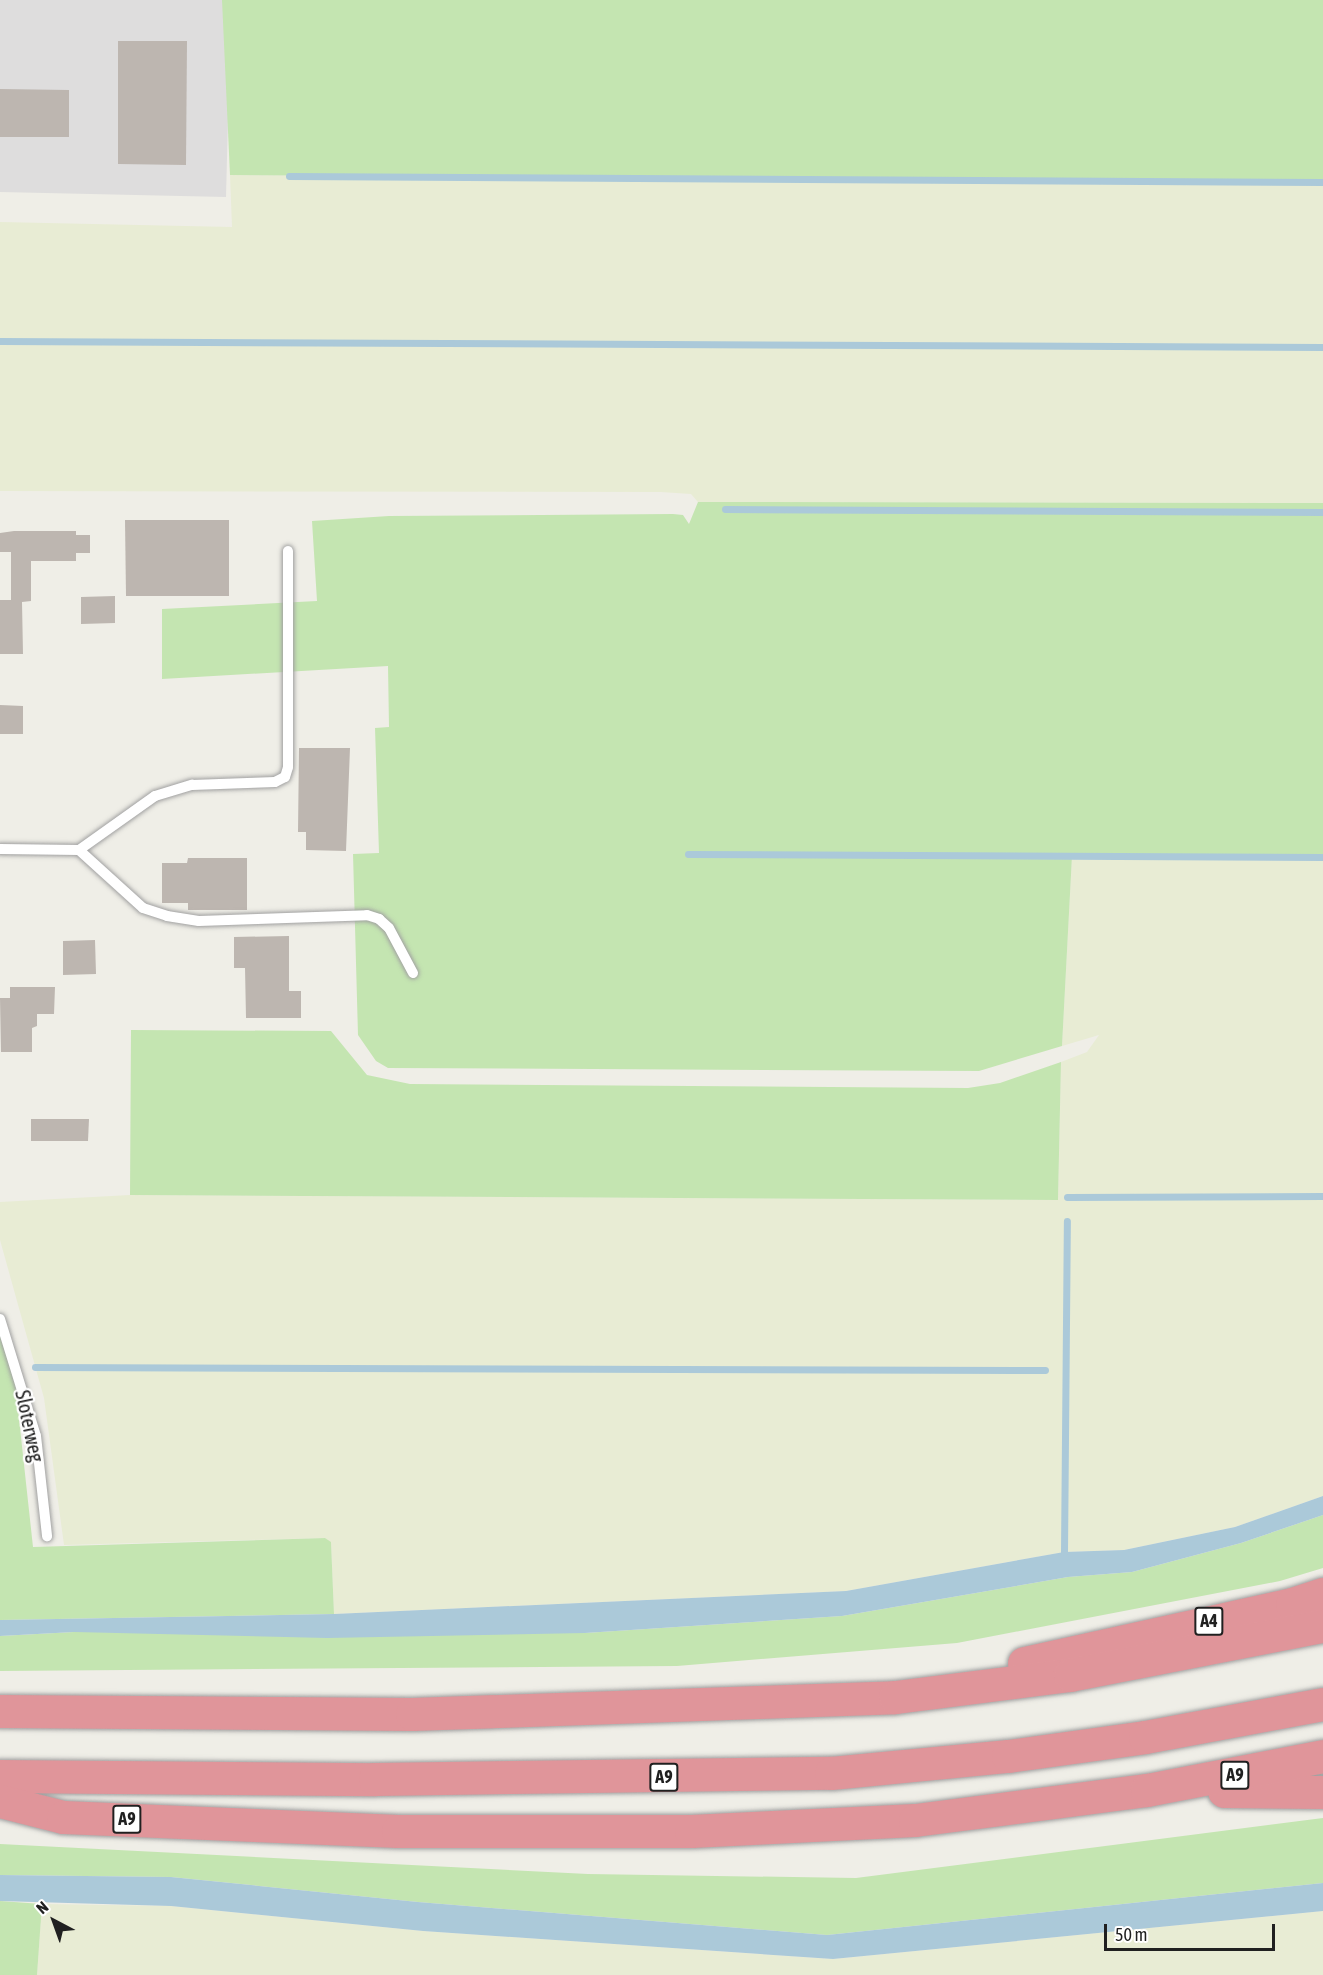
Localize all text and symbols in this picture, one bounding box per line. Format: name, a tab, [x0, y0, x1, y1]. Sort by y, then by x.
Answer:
street label: Sloterweg	[11, 1388, 49, 1464]
road number: A4	[1194, 1606, 1224, 1636]
road number: A9	[1220, 1760, 1250, 1790]
road number: A9	[649, 1762, 679, 1792]
road number: A9	[112, 1804, 142, 1834]
north arrow	[24, 1891, 84, 1951]
text: N	[33, 1898, 52, 1917]
scale bar	[1107, 1912, 1278, 1950]
text: 50 m	[1115, 1924, 1147, 1945]

